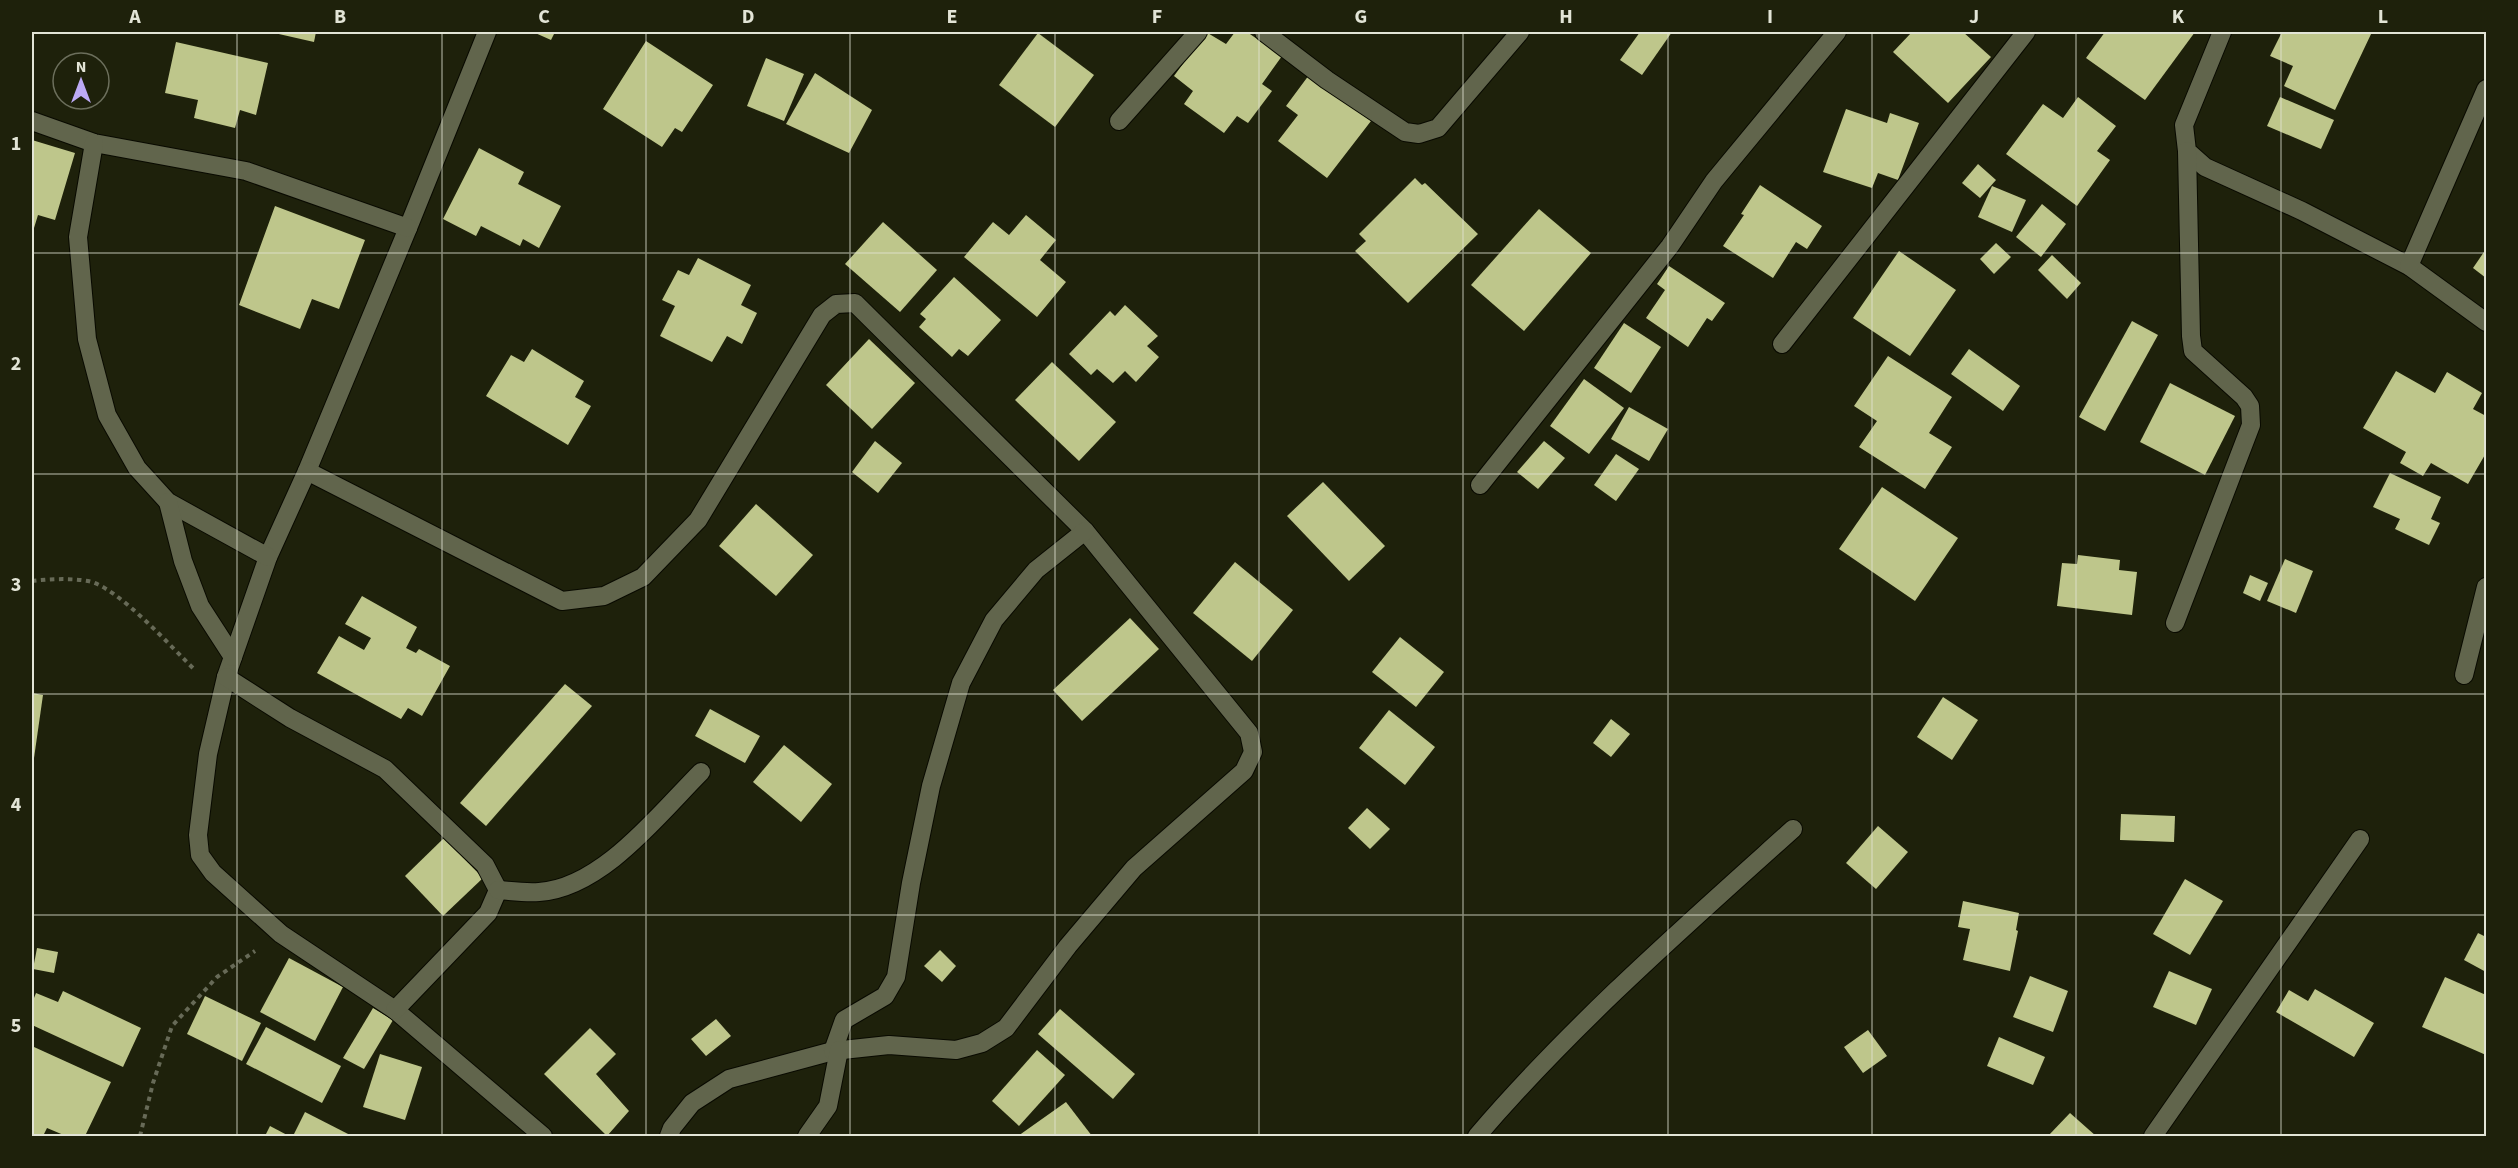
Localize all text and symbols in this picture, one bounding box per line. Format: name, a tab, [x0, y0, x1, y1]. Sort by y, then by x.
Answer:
text: A	[128, 3, 141, 31]
text: B	[334, 3, 346, 31]
text: C	[538, 3, 550, 31]
text: D	[742, 3, 754, 31]
text: E	[947, 3, 957, 31]
text: F	[1152, 3, 1162, 31]
text: G	[1355, 3, 1367, 31]
text: H	[1559, 3, 1573, 31]
text: I	[1767, 3, 1773, 31]
text: J	[1969, 3, 1979, 31]
text: K	[2172, 3, 2185, 31]
text: L	[2378, 3, 2388, 31]
north arrow	[51, 51, 111, 111]
text: N	[76, 56, 86, 78]
text: 1	[11, 130, 21, 158]
text: 2	[11, 350, 21, 378]
text: 3	[11, 571, 21, 599]
text: 4	[11, 791, 22, 819]
text: 5	[11, 1012, 21, 1040]

